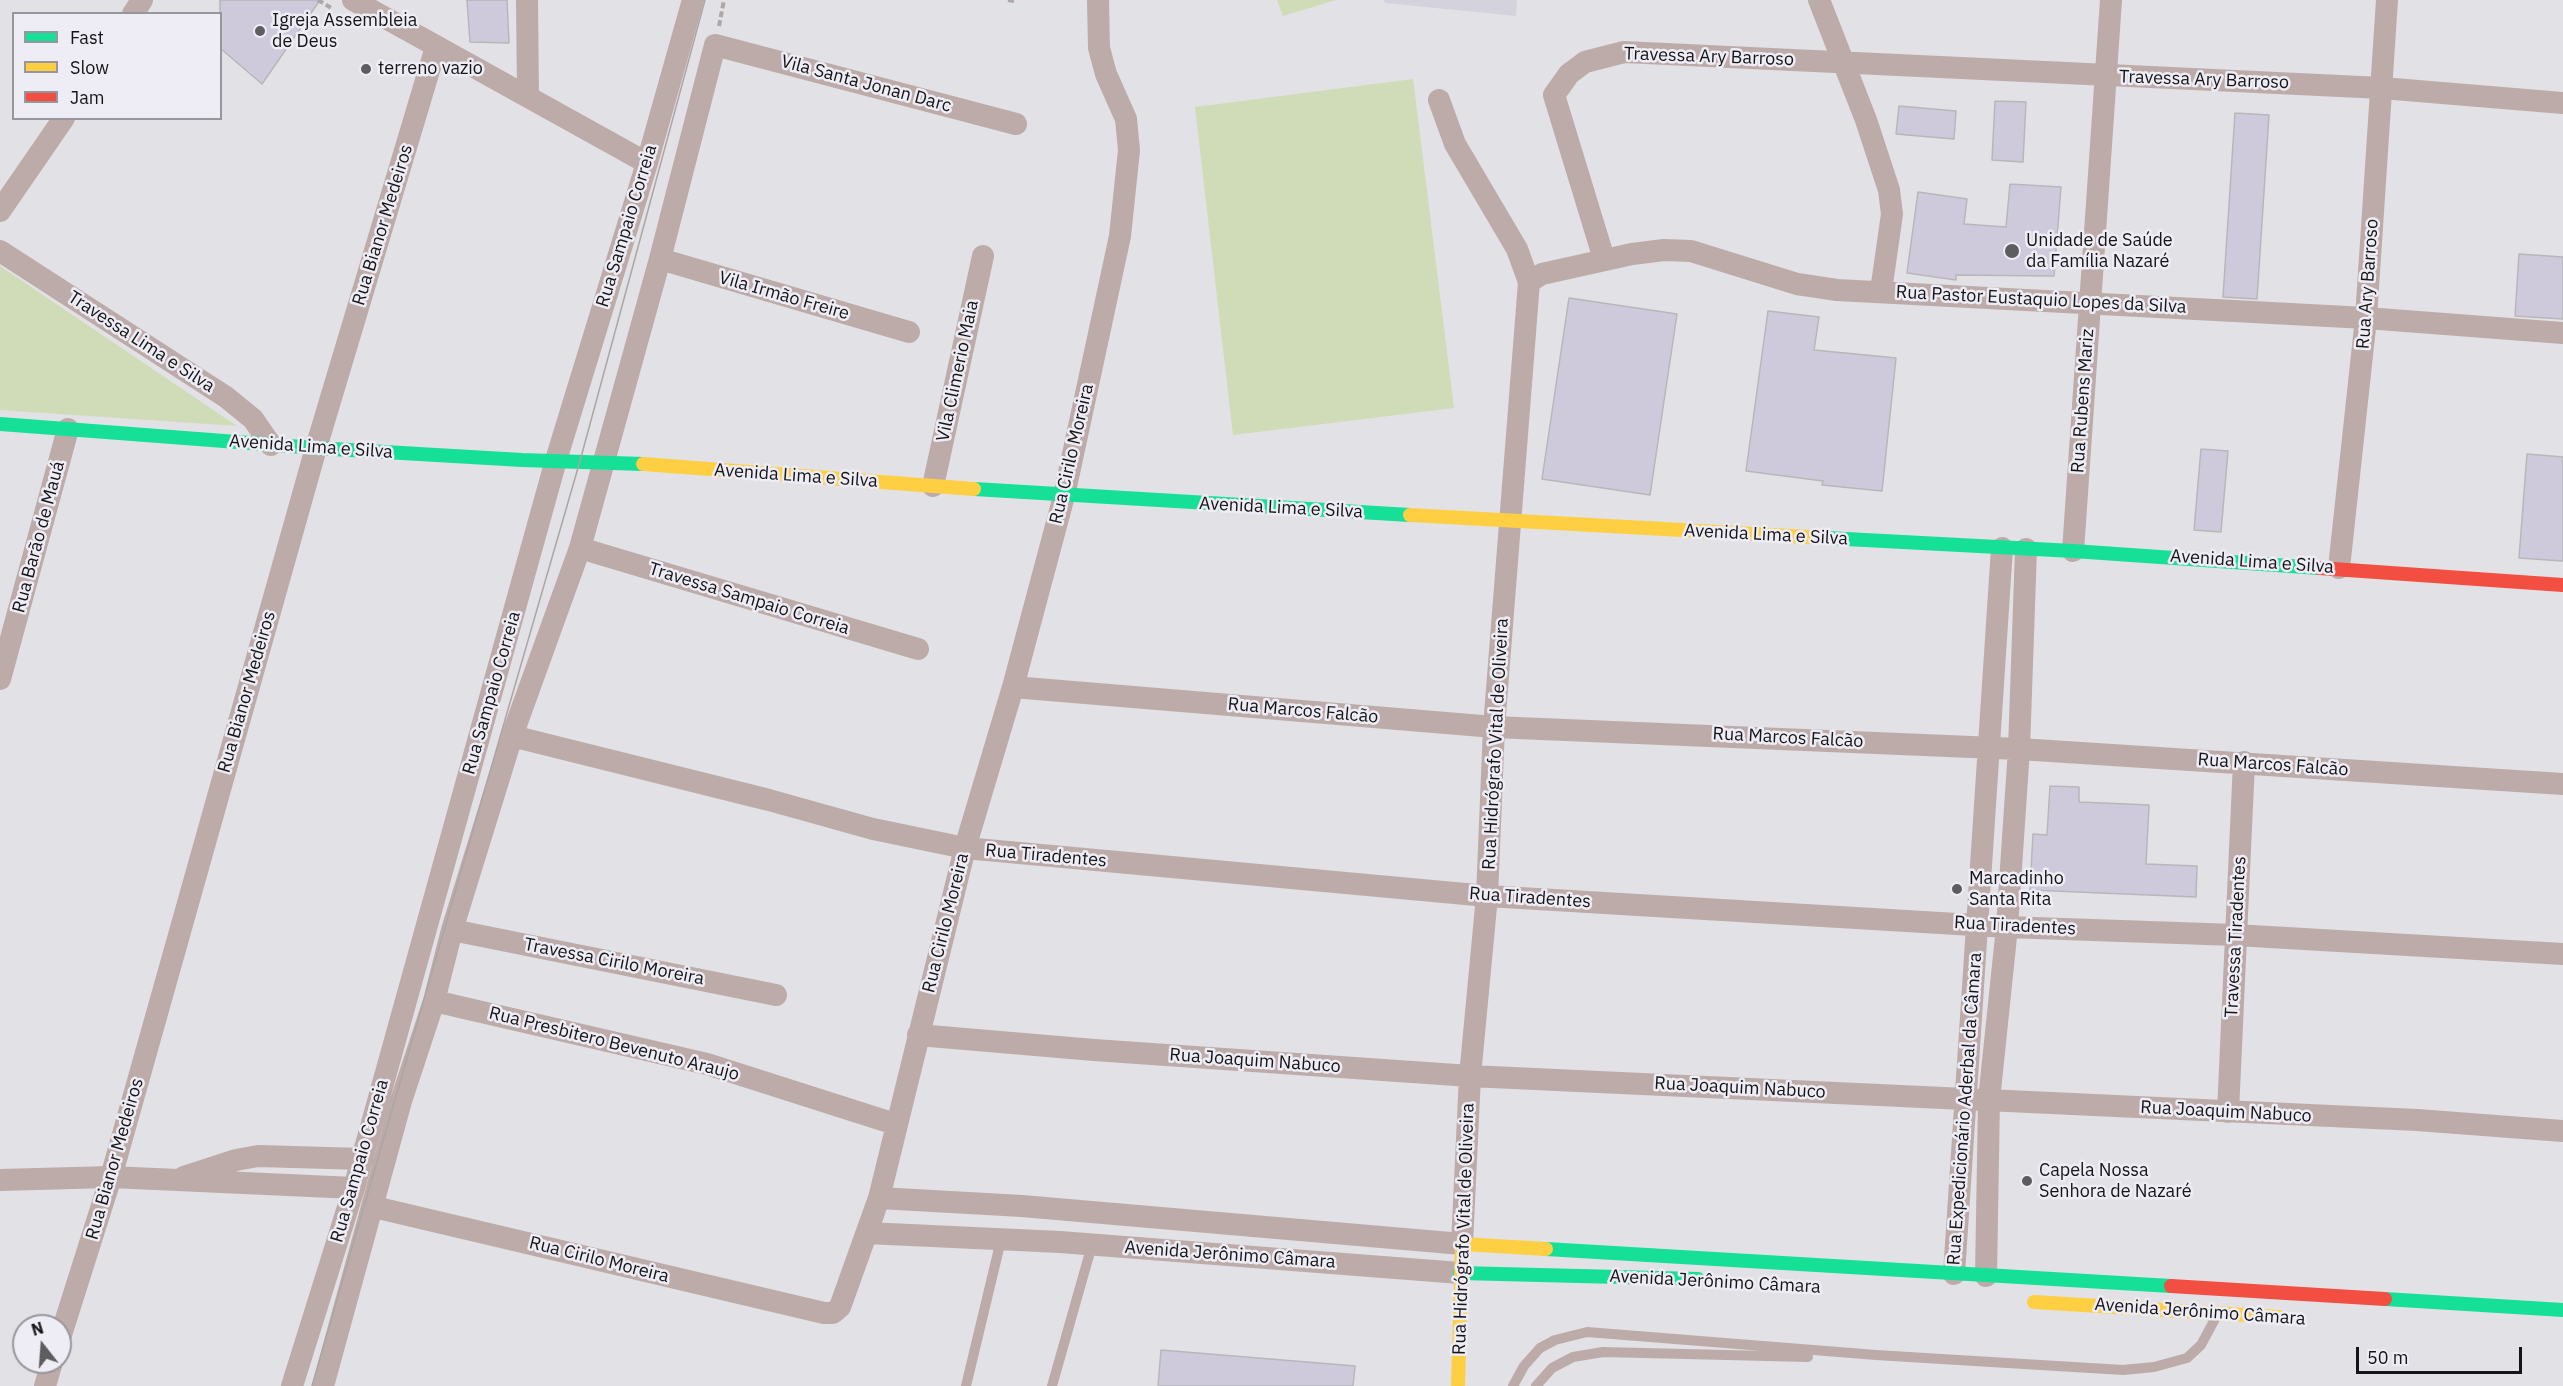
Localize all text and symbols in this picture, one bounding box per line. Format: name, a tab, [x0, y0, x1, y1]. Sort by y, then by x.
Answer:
place label: Igreja Assembleia de Deus	[272, 10, 417, 52]
legend	[12, 12, 222, 120]
marker: Igreja Assembleia de Deus	[253, 24, 267, 38]
text: Fast	[70, 26, 104, 49]
street label: Travessa Ary Barroso	[1624, 43, 1794, 71]
street label: Vila Santa Jonan Darc	[778, 51, 954, 117]
text: Slow	[70, 56, 109, 79]
place label: terreno vazio	[378, 58, 483, 80]
marker: terreno vazio	[359, 62, 373, 76]
street label: Travessa Ary Barroso	[2119, 66, 2289, 94]
text: Jam	[70, 86, 105, 109]
street label: Rua Bianor Medeiros	[348, 142, 418, 308]
street label: Rua Sampaio Correia	[592, 142, 662, 310]
street label: Rua Ary Barroso	[2353, 218, 2383, 350]
place label: Unidade de Saúde da Família Nazaré	[2026, 230, 2173, 272]
marker: Unidade de Saúde da Família Nazaré	[2003, 242, 2021, 260]
street label: Vila Irmão Freire	[716, 267, 852, 325]
street label: Rua Pastor Eustaquio Lopes da Silva	[1895, 282, 2187, 318]
street label: Travessa Lima e Silva	[64, 286, 218, 398]
street label: Vila Climerio Maia	[932, 298, 984, 444]
street label: Rua Rubens Mariz	[2067, 328, 2099, 474]
street label: Rua Cirilo Moreira	[1045, 382, 1099, 526]
street label: Avenida Lima e Silva	[228, 431, 394, 463]
street label: Rua Barão de Mauá	[8, 459, 70, 615]
street label: Avenida Lima e Silva	[713, 460, 879, 492]
street label: Avenida Lima e Silva	[1199, 493, 1363, 523]
street label: Avenida Lima e Silva	[1684, 520, 1848, 550]
street label: Avenida Lima e Silva	[2169, 546, 2335, 578]
street label: Travessa Sampaio Correia	[646, 558, 852, 640]
street label: Rua Bianor Medeiros	[214, 609, 280, 775]
street label: Rua Sampaio Correia	[458, 609, 526, 777]
street label: Rua Hidrógrafo Vital de Oliveira	[1479, 618, 1513, 870]
street label: Rua Marcos Falcão	[1227, 694, 1379, 728]
street label: Rua Marcos Falcão	[1712, 723, 1864, 753]
street label: Rua Marcos Falcão	[2197, 749, 2349, 781]
street label: Rua Tiradentes	[984, 840, 1108, 872]
street label: Rua Cirilo Moreira	[918, 851, 974, 995]
street label: Travessa Tiradentes	[2221, 856, 2251, 1018]
place label: Marcadinho Santa Rita	[1969, 868, 2064, 910]
marker: Marcadinho Santa Rita	[1950, 882, 1964, 896]
street label: Rua Tiradentes	[1468, 883, 1592, 913]
street label: Rua Tiradentes	[1954, 912, 2076, 940]
street label: Travessa Cirilo Moreira	[522, 934, 706, 990]
street label: Rua Expedicionário Aderbal da Câmara	[1943, 952, 1987, 1266]
street label: Rua Presbitero Bevenuto Araujo	[487, 1002, 741, 1086]
street label: Rua Joaquim Nabuco	[1169, 1044, 1341, 1078]
street label: Rua Joaquim Nabuco	[1654, 1073, 1826, 1103]
street label: Rua Bianor Medeiros	[82, 1076, 148, 1242]
street label: Rua Sampaio Correia	[326, 1077, 394, 1245]
street label: Rua Joaquim Nabuco	[2140, 1097, 2312, 1127]
street label: Rua Hidrógrafo Vital de Oliveira	[1449, 1103, 1479, 1355]
place label: Capela Nossa Senhora de Nazaré	[2039, 1160, 2192, 1202]
marker: Capela Nossa Senhora de Nazaré	[2020, 1174, 2034, 1188]
street label: Rua Cirilo Moreira	[527, 1232, 671, 1288]
street label: Avenida Jerônimo Câmara	[1124, 1237, 1336, 1273]
street label: Avenida Jerônimo Câmara	[1609, 1266, 1821, 1298]
street label: Avenida Jerônimo Câmara	[2094, 1294, 2306, 1330]
north arrow	[12, 1314, 72, 1374]
text: N	[29, 1317, 46, 1340]
scale bar	[2359, 1335, 2526, 1373]
text: 50 m	[2367, 1346, 2409, 1369]

